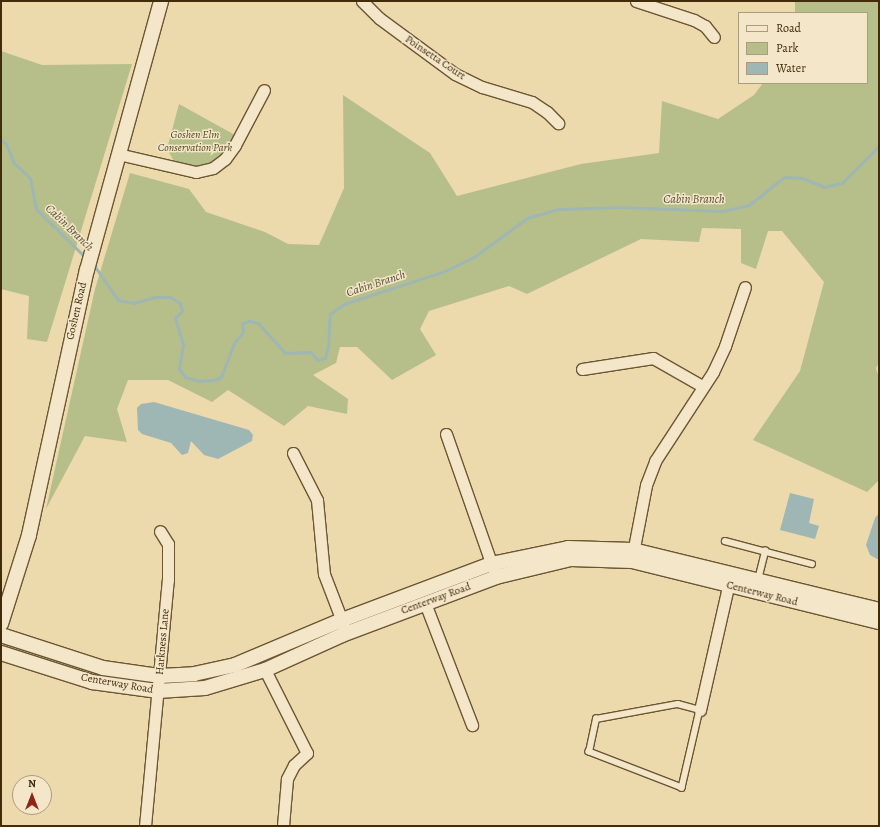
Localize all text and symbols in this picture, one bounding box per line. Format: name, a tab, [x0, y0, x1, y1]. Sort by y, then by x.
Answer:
legend	[738, 12, 868, 84]
text: Road	[776, 20, 801, 36]
street label: Poinsetta Court	[402, 33, 468, 83]
text: Park	[776, 40, 799, 56]
text: Water	[776, 60, 806, 76]
park label: Goshen Elm Conservation Park	[158, 129, 232, 155]
water label: Cabin Branch	[663, 193, 725, 207]
water label: Cabin Branch	[42, 202, 96, 254]
water label: Cabin Branch	[345, 268, 407, 300]
street label: Goshen Road	[64, 281, 90, 341]
street label: Centerway Road	[725, 579, 799, 609]
street label: Centerway Road	[399, 580, 473, 618]
street label: Harkness Lane	[154, 608, 172, 676]
street label: Centerway Road	[80, 671, 154, 697]
north arrow	[12, 775, 52, 815]
text: N	[28, 776, 36, 791]

